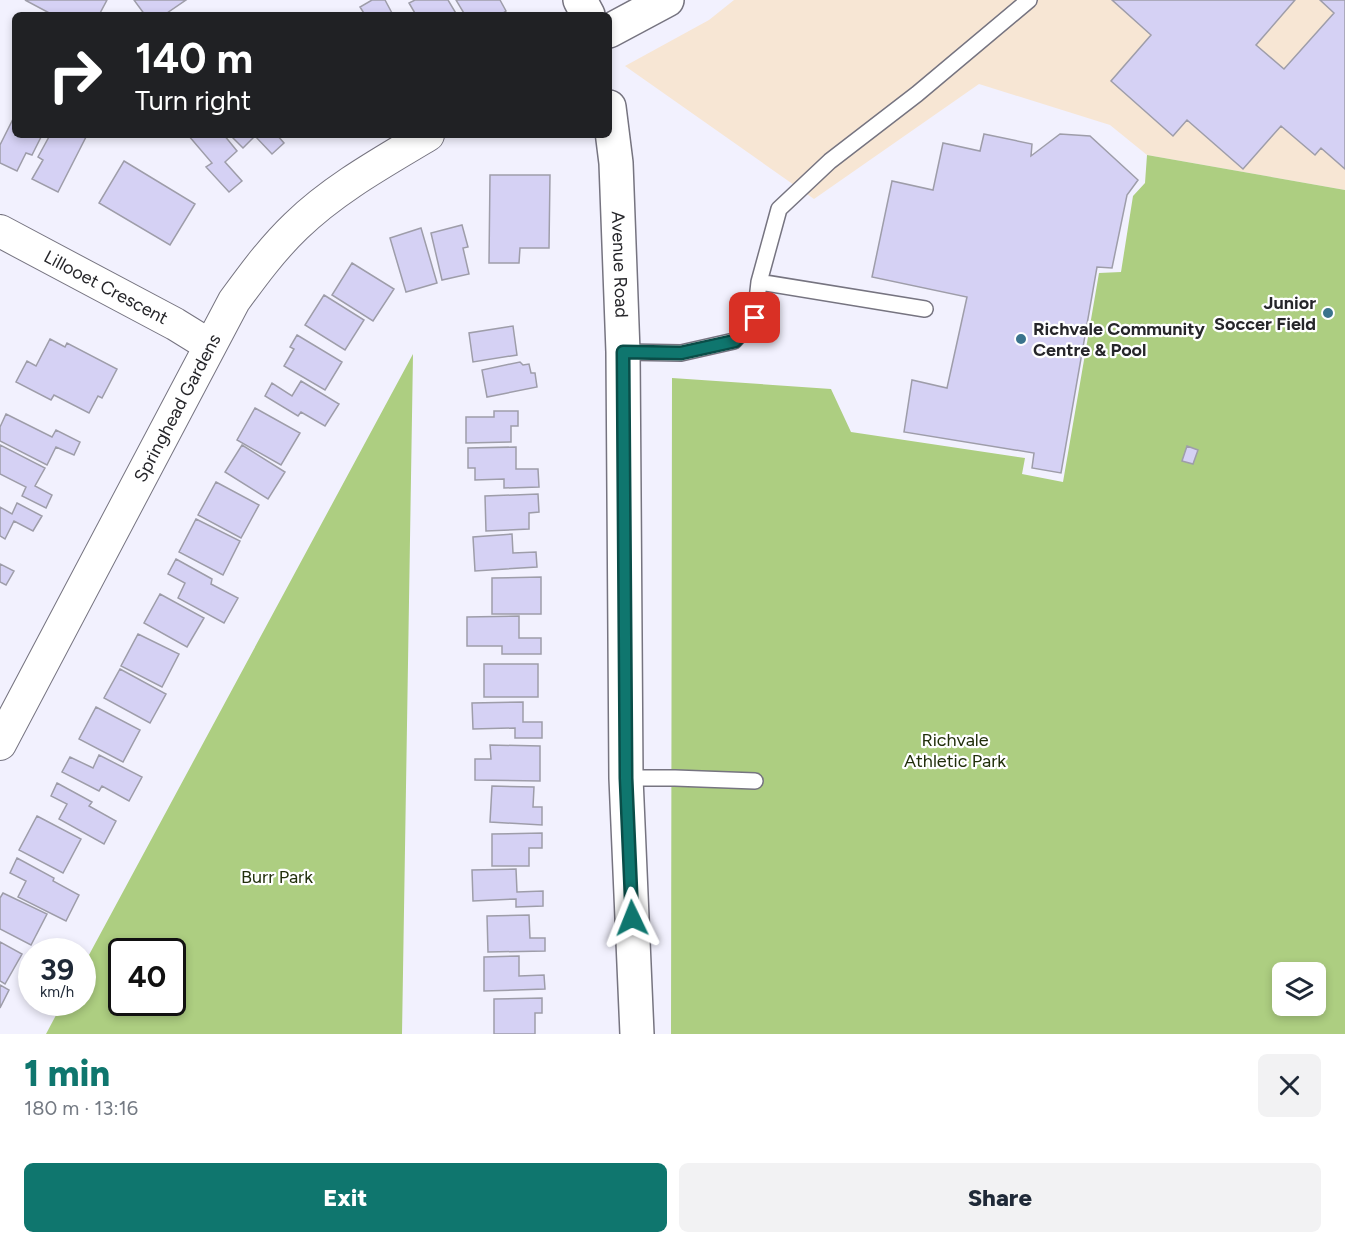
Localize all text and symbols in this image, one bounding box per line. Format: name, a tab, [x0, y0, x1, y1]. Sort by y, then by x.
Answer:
text: 140 m	[135, 33, 253, 84]
icon: right	[36, 36, 114, 114]
text: Turn right	[135, 84, 251, 117]
street label: Avenue Road	[607, 211, 633, 318]
street label: Lillooet Crescent	[40, 245, 172, 329]
pin	[729, 292, 780, 343]
place label: Junior Soccer Field	[1214, 292, 1316, 335]
icon: arrive	[738, 301, 771, 334]
marker: Junior Soccer Field	[1321, 306, 1335, 320]
place label: Richvale Community Centre & Pool	[1033, 318, 1205, 361]
street label: Springhead Gardens	[129, 330, 226, 486]
marker: Richvale Community Centre & Pool	[1014, 332, 1028, 346]
park label: Richvale Athletic Park	[904, 729, 1006, 772]
park label: Burr Park	[241, 866, 313, 888]
position arrow	[600, 886, 664, 950]
speed limit sign: 40	[108, 938, 186, 1016]
text: 39	[40, 951, 74, 988]
map controls	[1272, 962, 1326, 1016]
button: layers	[1272, 962, 1326, 1016]
text: km/h	[40, 983, 74, 1001]
text: 1 min	[24, 1052, 110, 1095]
button: close	[1258, 1054, 1321, 1117]
text: 180 m · 13:16	[24, 1096, 138, 1120]
button: Exit	[24, 1163, 667, 1232]
button: Share	[679, 1163, 1321, 1232]

